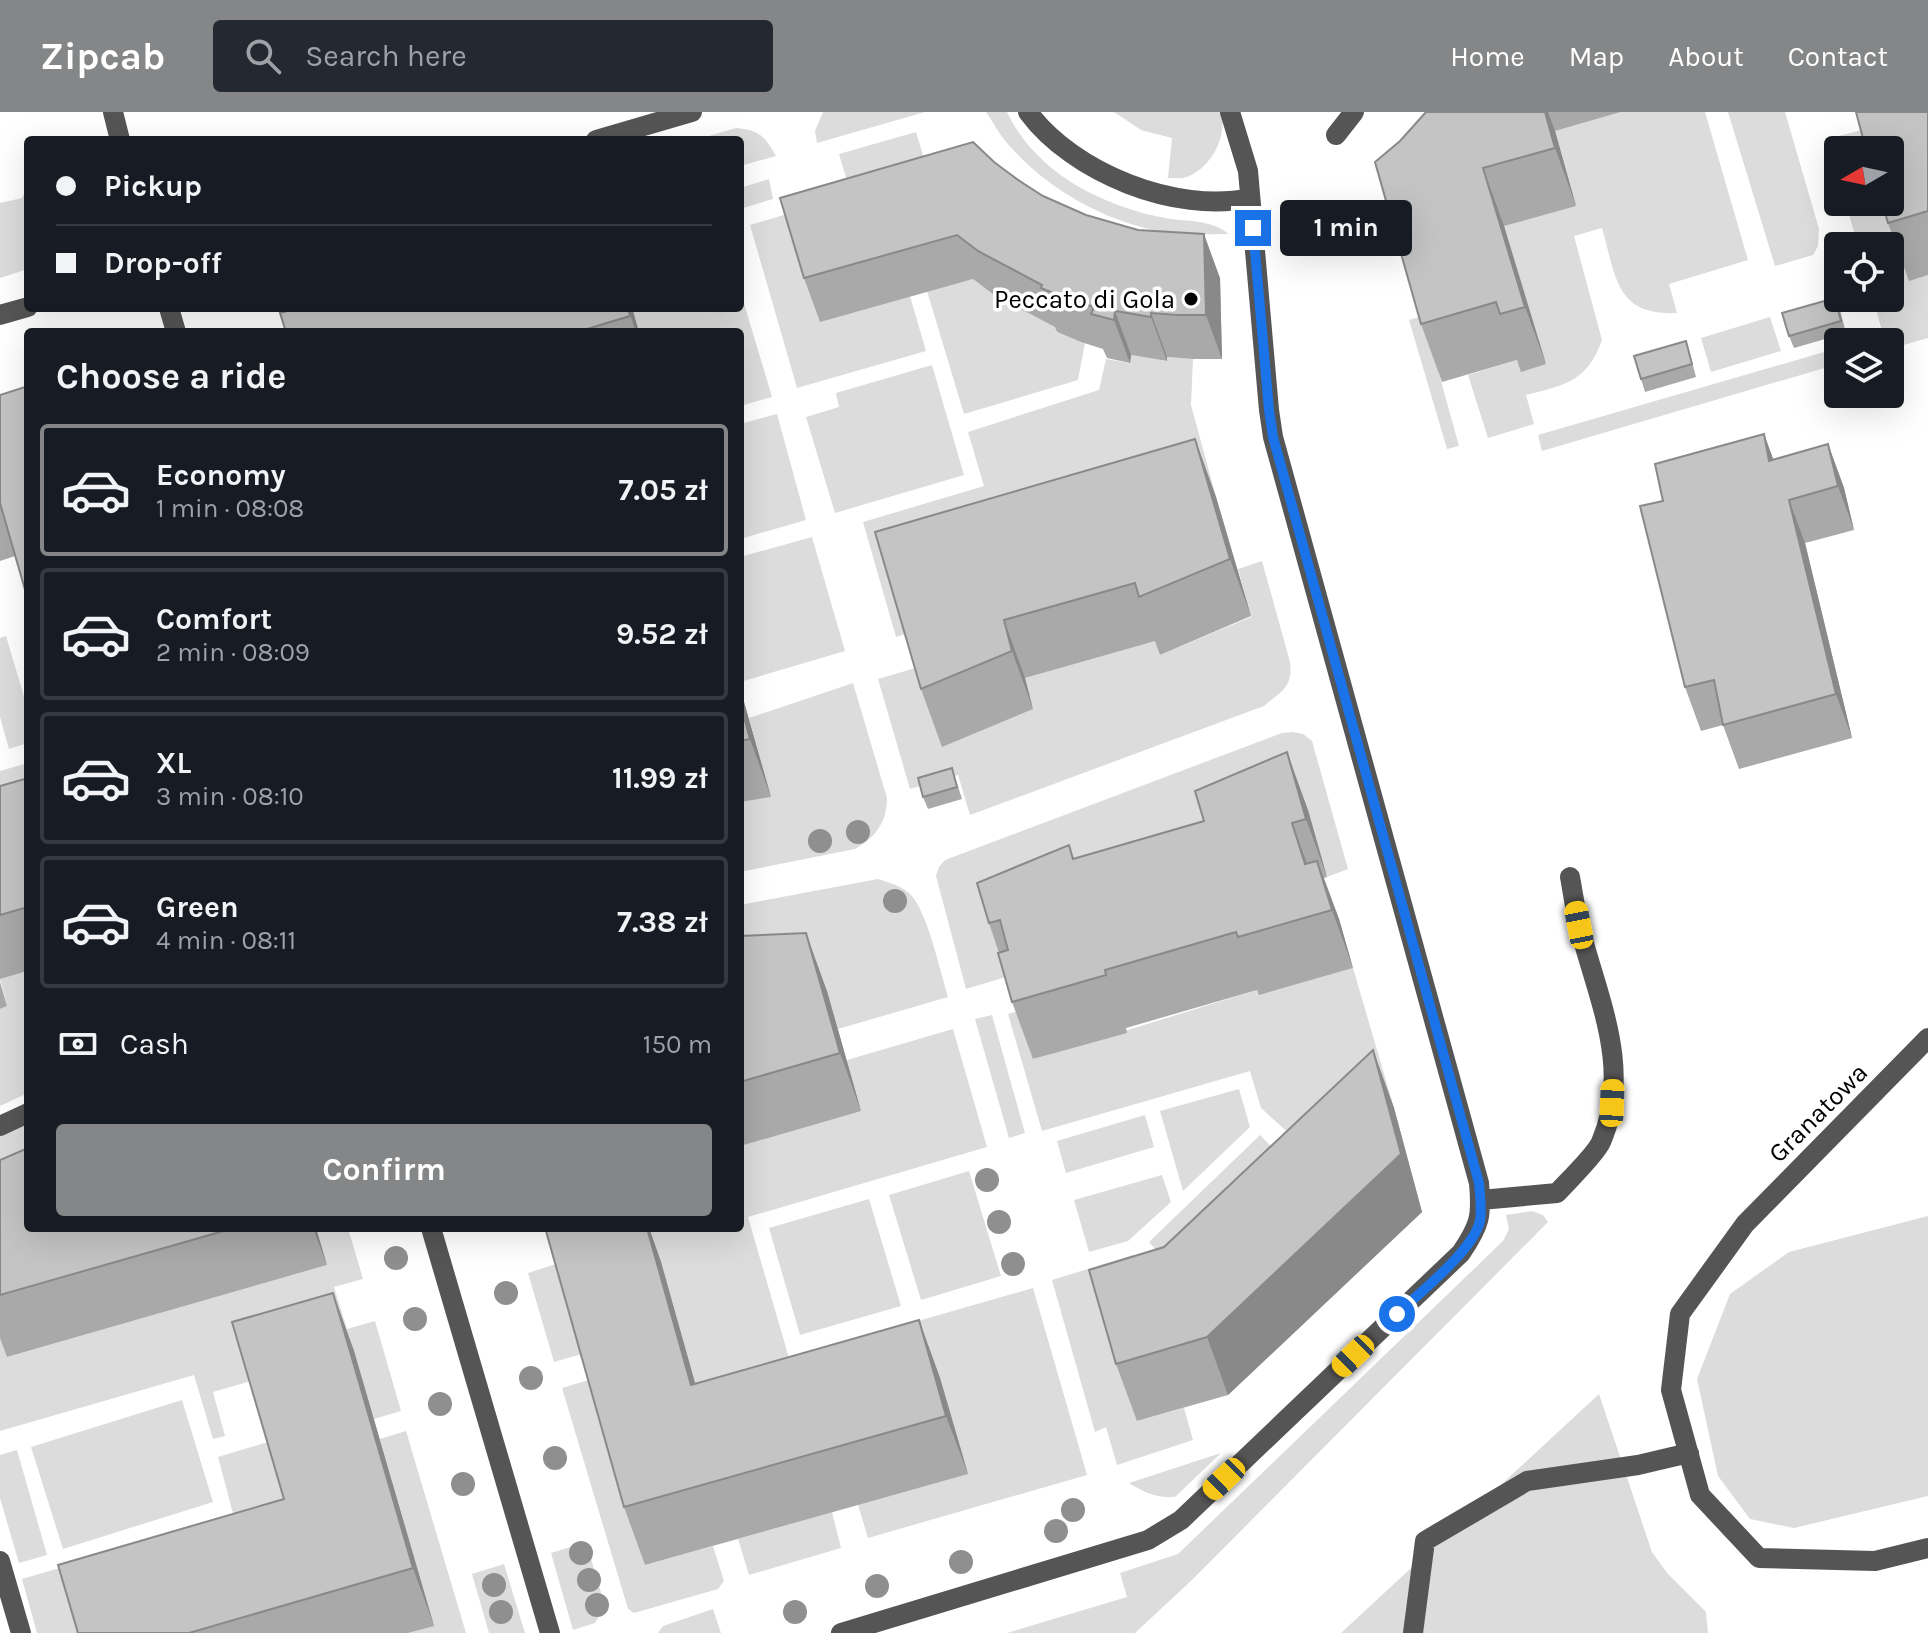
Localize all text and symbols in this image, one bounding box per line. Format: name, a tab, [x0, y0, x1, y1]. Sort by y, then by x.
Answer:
search box	[213, 20, 773, 92]
text: Zipcab	[40, 34, 165, 79]
icon: search	[241, 34, 285, 78]
text: Search here	[305, 38, 467, 74]
text: Home	[1450, 40, 1525, 73]
text: Map	[1569, 40, 1624, 73]
text: About	[1668, 40, 1744, 73]
text: Contact	[1788, 40, 1888, 73]
north arrow	[1824, 136, 1904, 216]
map controls	[1824, 136, 1904, 408]
text: Pickup	[104, 168, 202, 204]
callout: 1 min	[1281, 200, 1413, 256]
route end	[1235, 210, 1271, 246]
text: 1 min	[1313, 212, 1379, 243]
button: locate	[1824, 232, 1904, 312]
text: Drop-off	[104, 245, 222, 281]
place label: Peccato di Gola	[994, 284, 1175, 315]
marker: Peccato di Gola	[1182, 290, 1200, 308]
button: layers	[1824, 328, 1904, 408]
text: Choose a ride	[56, 355, 286, 397]
icon: car	[60, 454, 132, 526]
text: Economy	[156, 457, 286, 493]
text: 7.05 zł	[619, 472, 708, 508]
text: 1 min · 08:08	[156, 493, 304, 524]
icon: car	[60, 598, 132, 670]
text: Comfort	[156, 601, 272, 637]
text: 9.52 zł	[616, 616, 708, 652]
text: 2 min · 08:09	[156, 637, 310, 668]
icon: car	[60, 742, 132, 814]
text: XL	[156, 745, 191, 781]
text: 11.99 zł	[612, 760, 708, 796]
text: 3 min · 08:10	[156, 781, 304, 812]
icon: car	[60, 886, 132, 958]
text: Green	[156, 889, 239, 925]
car	[1563, 899, 1595, 951]
text: 7.38 zł	[617, 904, 708, 940]
text: 4 min · 08:11	[156, 925, 296, 956]
icon: cash	[56, 1022, 100, 1066]
text: Cash	[120, 1026, 189, 1062]
text: 150 m	[643, 1029, 712, 1060]
street label: Granatowa	[1762, 1057, 1874, 1169]
car	[1599, 1079, 1625, 1127]
button: Confirm	[56, 1124, 712, 1216]
route start	[1379, 1296, 1415, 1332]
car	[1327, 1331, 1379, 1381]
car	[1198, 1454, 1250, 1504]

